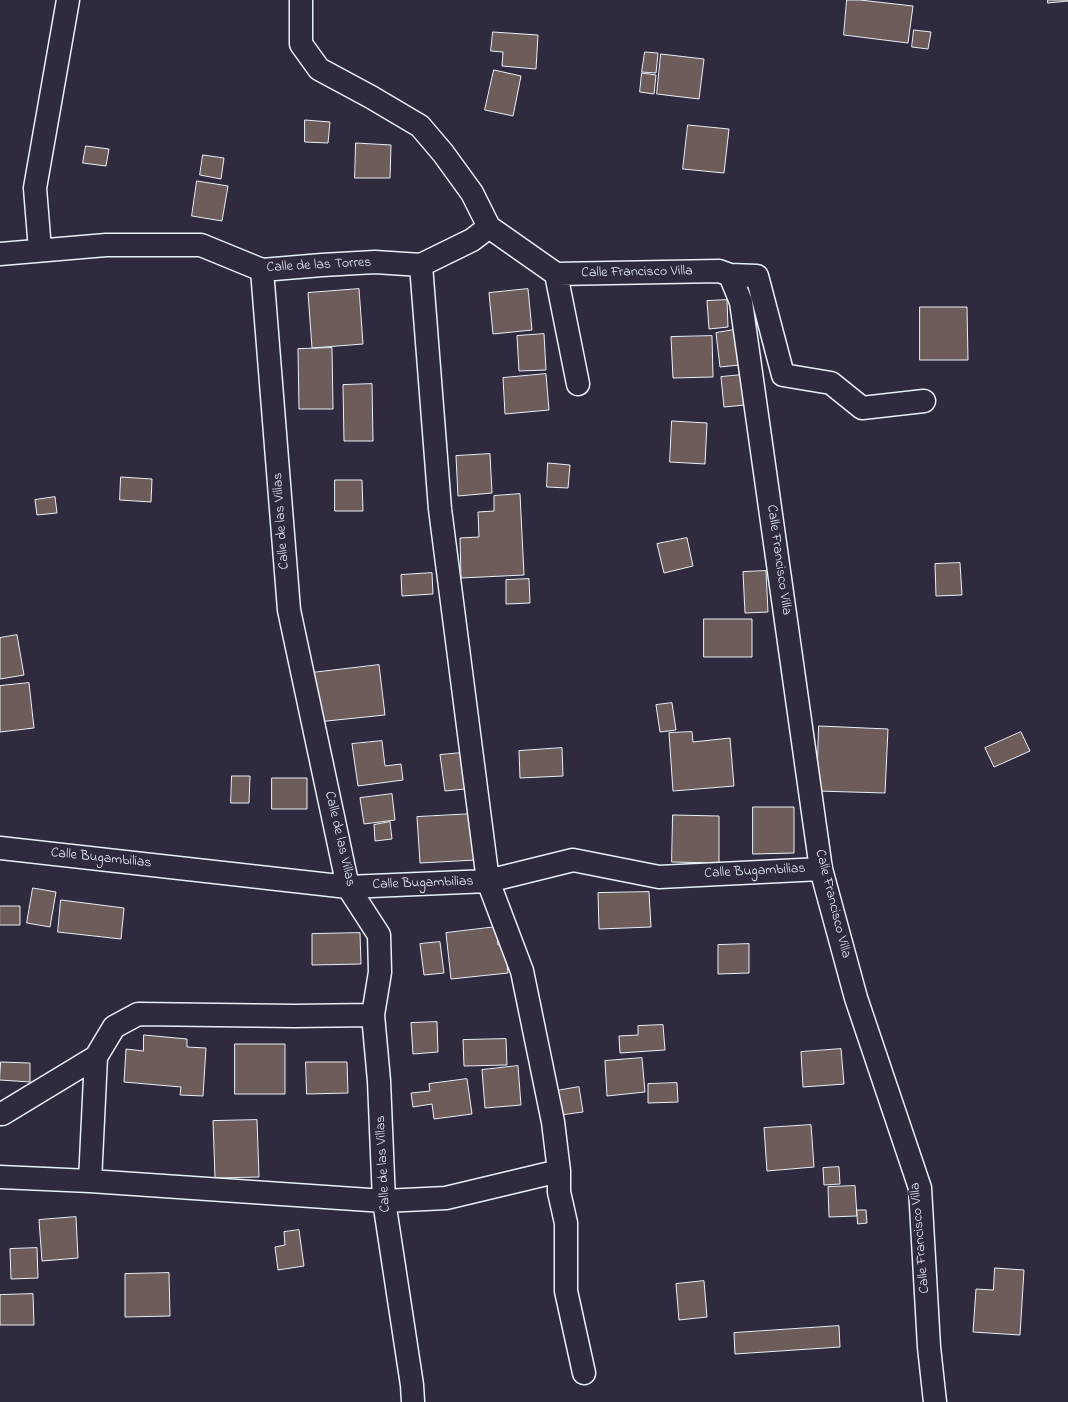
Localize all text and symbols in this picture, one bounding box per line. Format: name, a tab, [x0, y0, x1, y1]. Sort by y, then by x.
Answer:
street label: Calle de las Torres	[266, 255, 372, 277]
street label: Calle Francisco Villa	[581, 264, 693, 282]
street label: Calle de las Villas	[270, 472, 294, 570]
street label: Calle Francisco Villa	[762, 504, 794, 616]
street label: Calle de las Villas	[320, 790, 358, 888]
street label: Calle Bugambilias	[50, 845, 152, 873]
street label: Calle Francisco Villa	[810, 848, 854, 960]
street label: Calle Bugambilias	[704, 861, 806, 883]
street label: Calle Bugambilias	[372, 874, 474, 894]
street label: Calle de las Villas	[373, 1115, 395, 1213]
street label: Calle Francisco Villa	[908, 1182, 934, 1294]

